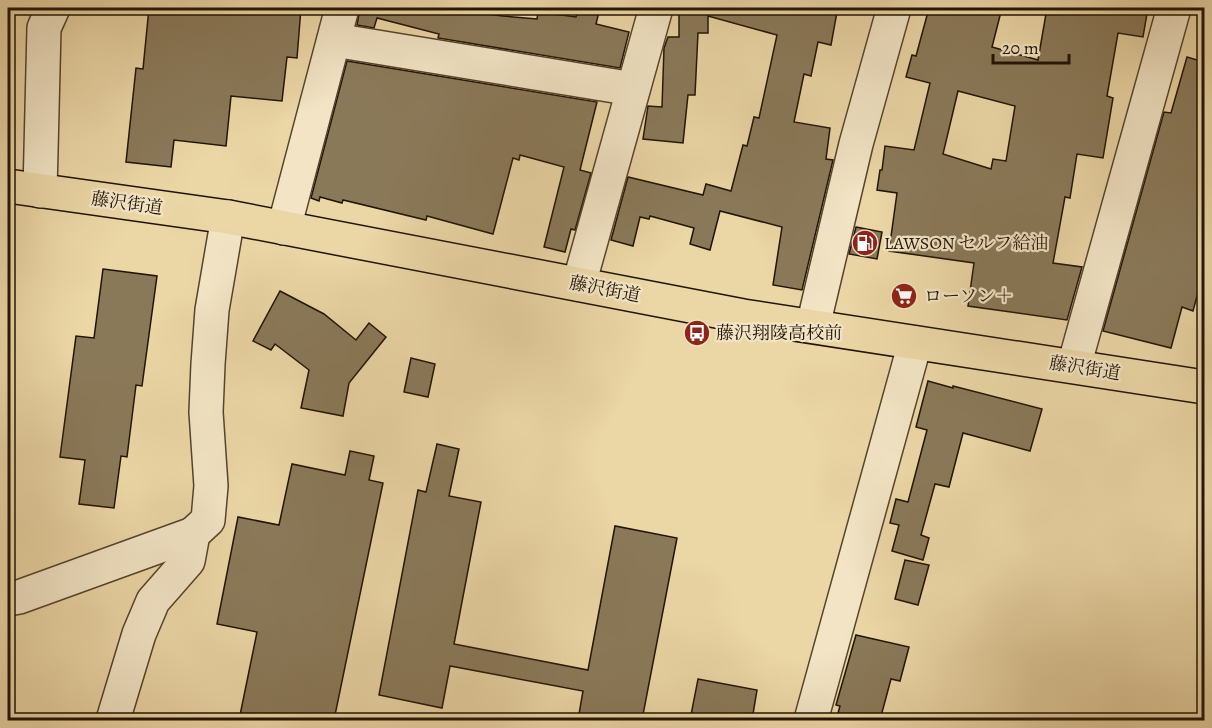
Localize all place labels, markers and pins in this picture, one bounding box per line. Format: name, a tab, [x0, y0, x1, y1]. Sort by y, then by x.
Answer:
fuel station icon: LAWSON セルフ給油	[850, 228, 880, 258]
place label: LAWSON セルフ給油	[884, 231, 1048, 255]
supermarket icon: ローソン＋	[889, 281, 919, 311]
place label: ローソン＋	[924, 284, 1013, 308]
bus stop icon: 藤沢翔陵高校前	[682, 318, 712, 348]
place label: 藤沢翔陵高校前	[716, 321, 842, 345]

